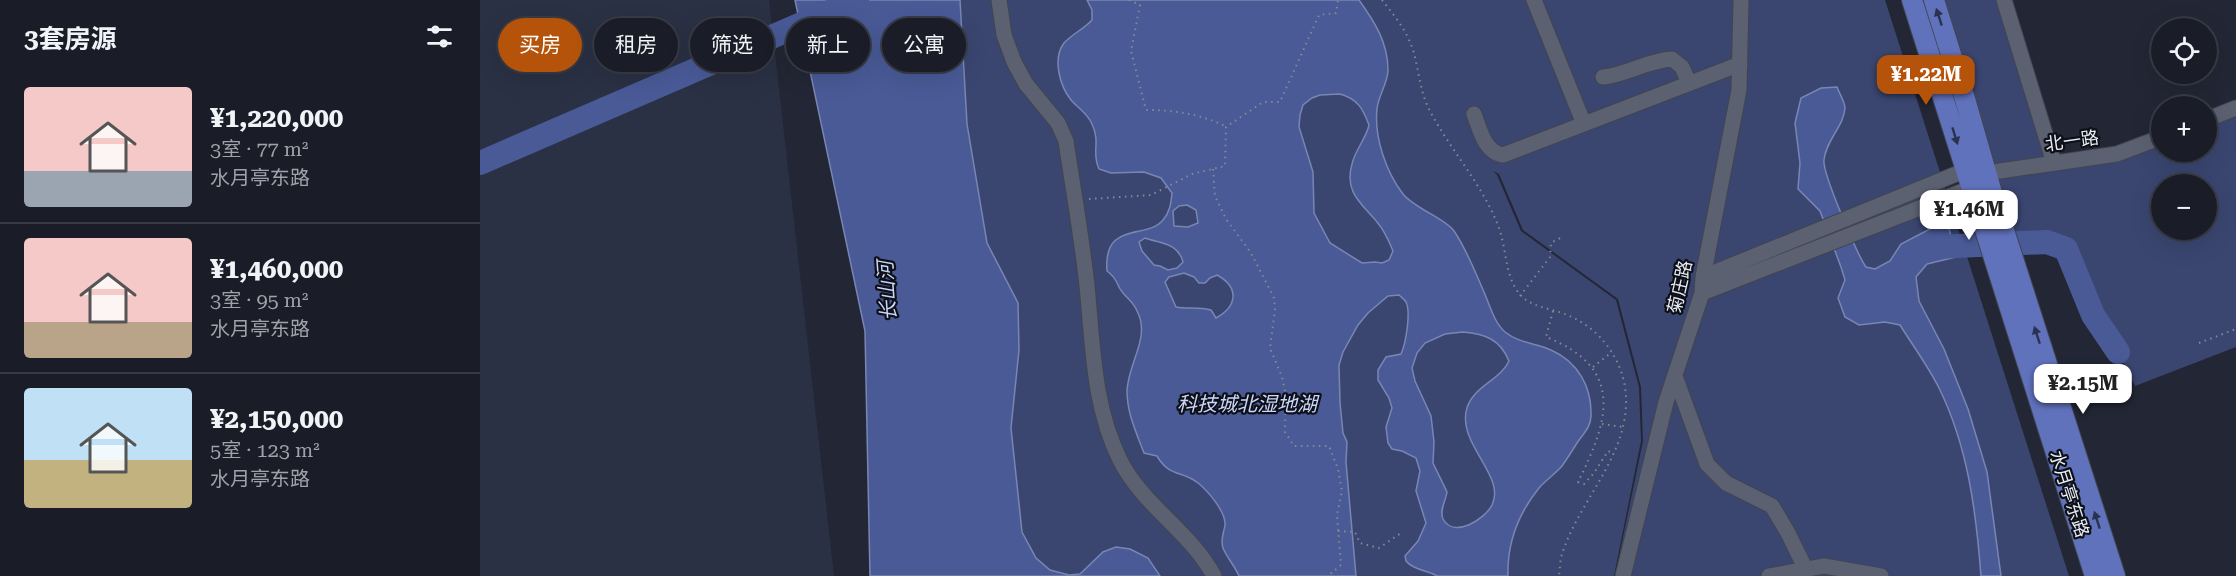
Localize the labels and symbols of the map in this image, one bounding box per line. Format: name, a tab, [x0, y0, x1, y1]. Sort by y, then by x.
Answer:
one-way arrow	[1934, 8, 1943, 26]
pin: ¥1.22M	[1877, 55, 1975, 106]
street label: 北一路	[2044, 126, 2100, 155]
one-way arrow	[1951, 127, 1960, 145]
pin: ¥1.46M	[1920, 190, 2018, 241]
water label: 长山河	[873, 256, 901, 322]
street label: 菊庄路	[1663, 258, 1696, 316]
one-way arrow	[2032, 326, 2042, 344]
pin: ¥2.15M	[2034, 364, 2132, 415]
water label: 科技城北湿地湖	[1177, 392, 1320, 416]
street label: 水月亭东路	[2046, 448, 2093, 540]
one-way arrow	[2092, 511, 2101, 529]

